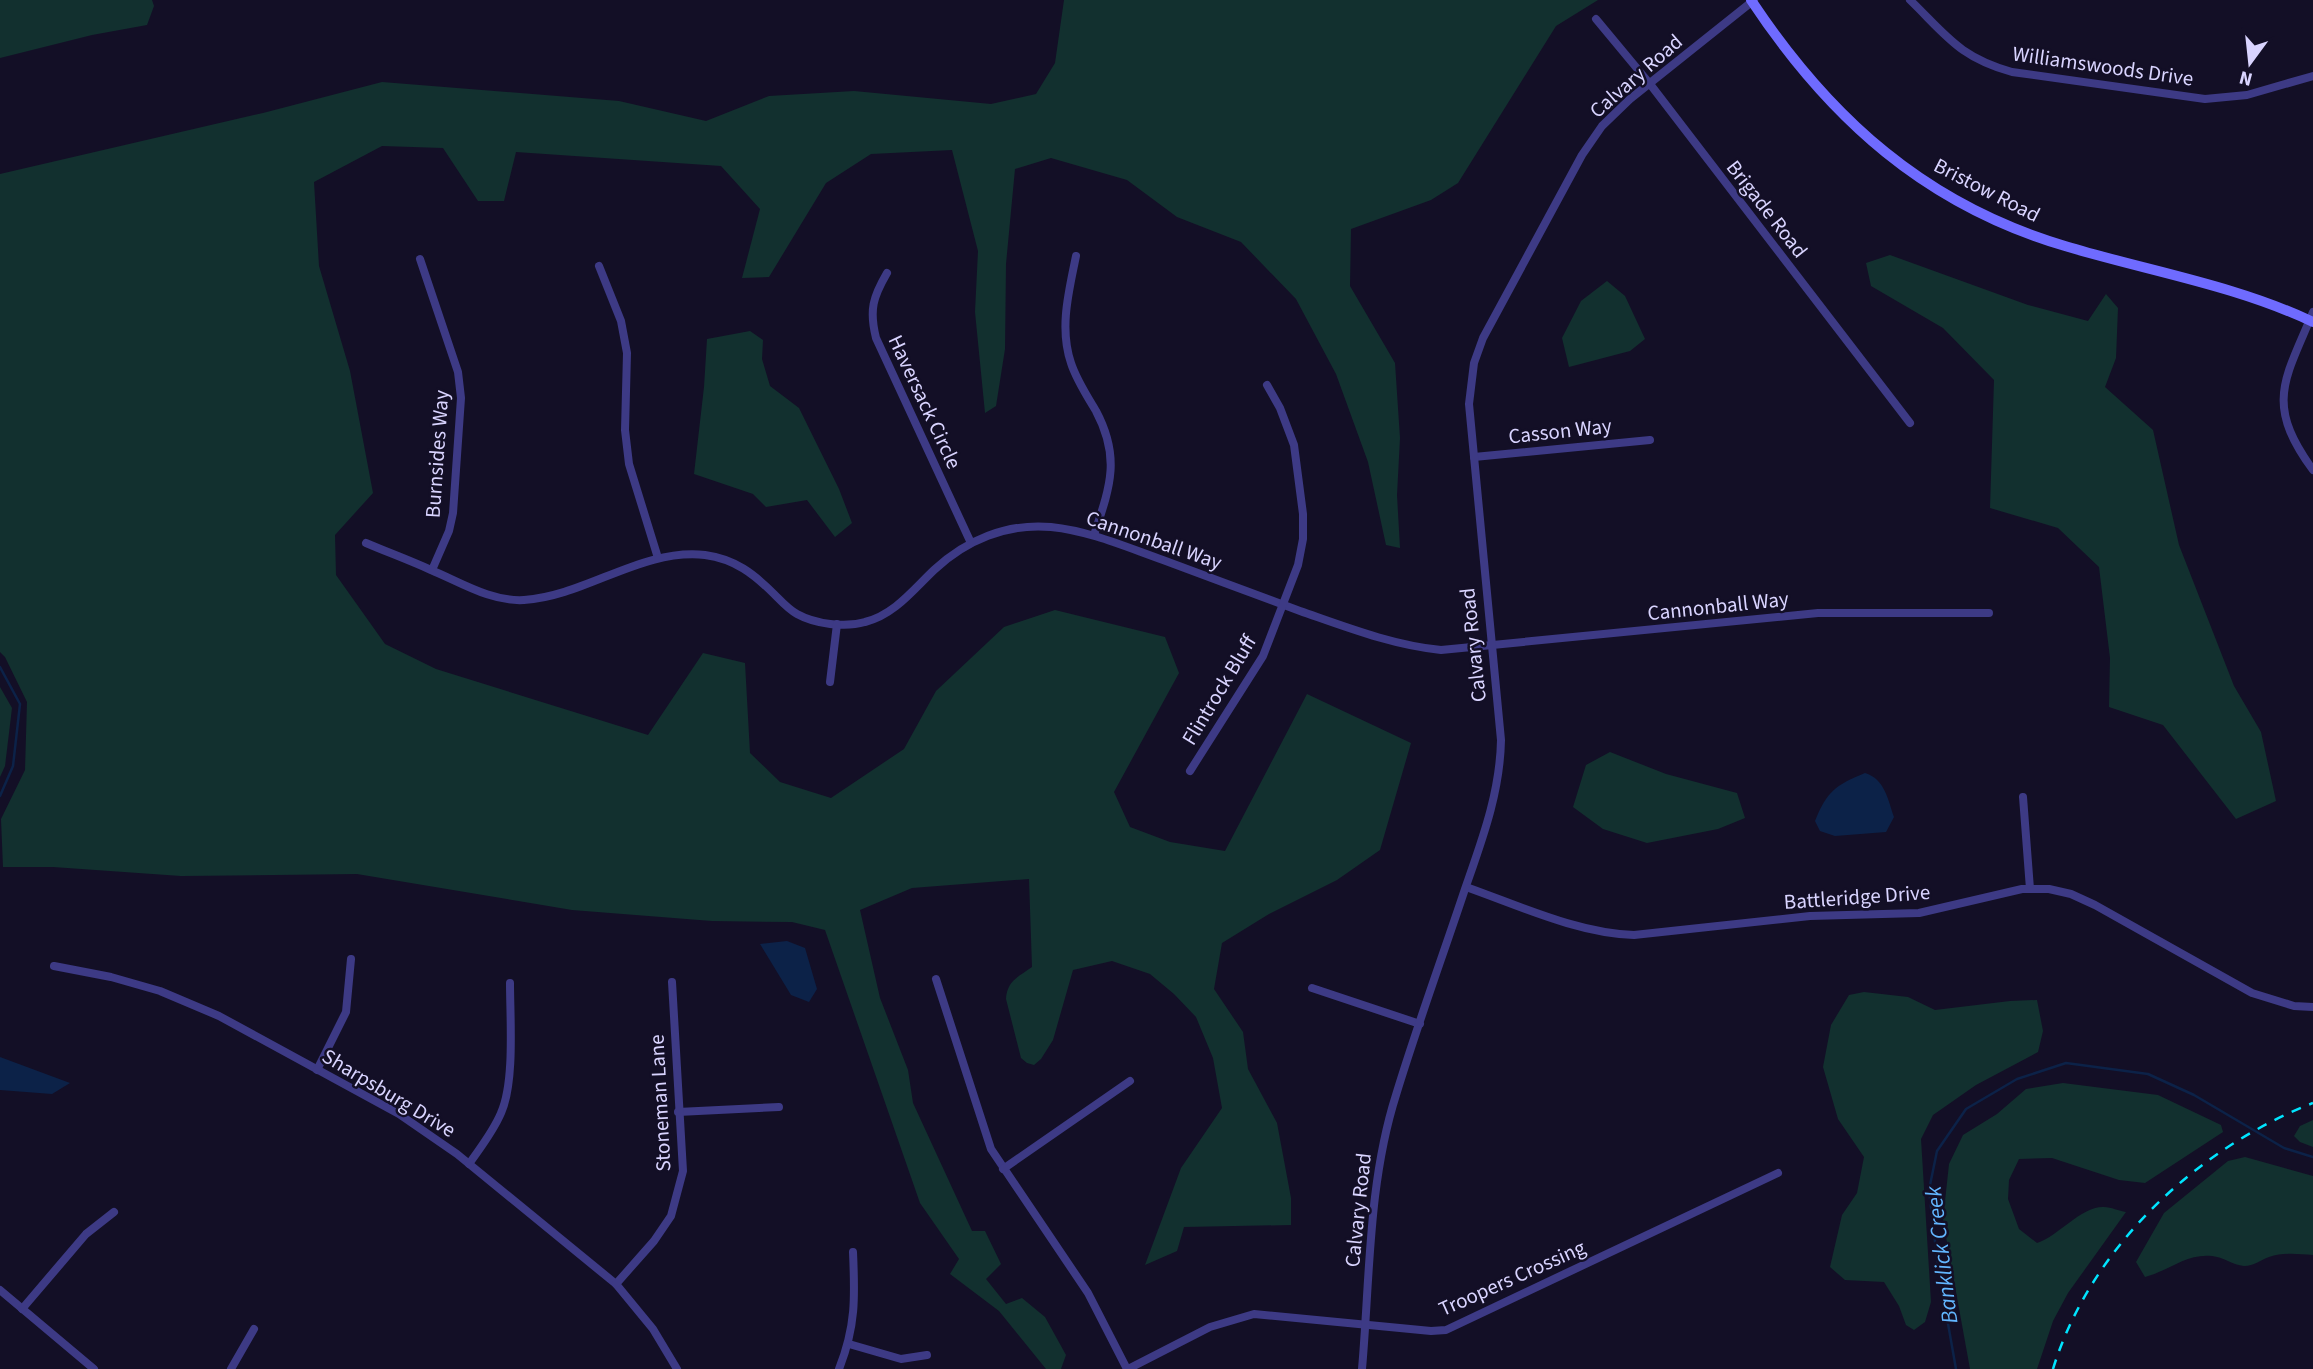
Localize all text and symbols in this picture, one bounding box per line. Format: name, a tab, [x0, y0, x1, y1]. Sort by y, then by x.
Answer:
street label: Calvary Road	[1583, 27, 1689, 125]
north arrow	[2215, 28, 2285, 98]
street label: Williamswoods Drive	[2011, 38, 2195, 94]
text: N	[2236, 63, 2256, 93]
street label: Bristow Road	[1929, 150, 2045, 230]
street label: Brigade Road	[1719, 154, 1815, 264]
street label: Haversack Circle	[881, 330, 969, 474]
street label: Burnsides Way	[418, 389, 456, 519]
street label: Casson Way	[1507, 411, 1613, 451]
street label: Cannonball Way	[1082, 503, 1226, 577]
street label: Cannonball Way	[1646, 584, 1790, 628]
street label: Calvary Road	[1452, 586, 1494, 704]
street label: Flintrock Bluff	[1174, 629, 1264, 751]
street label: Battleridge Drive	[1783, 877, 1931, 917]
street label: Stoneman Lane	[641, 1034, 679, 1172]
street label: Sharpsburg Drive	[316, 1041, 462, 1145]
street label: Calvary Road	[1337, 1151, 1379, 1269]
water label: Banklick Creek	[1917, 1183, 1966, 1326]
street label: Troopers Crossing	[1434, 1232, 1590, 1324]

